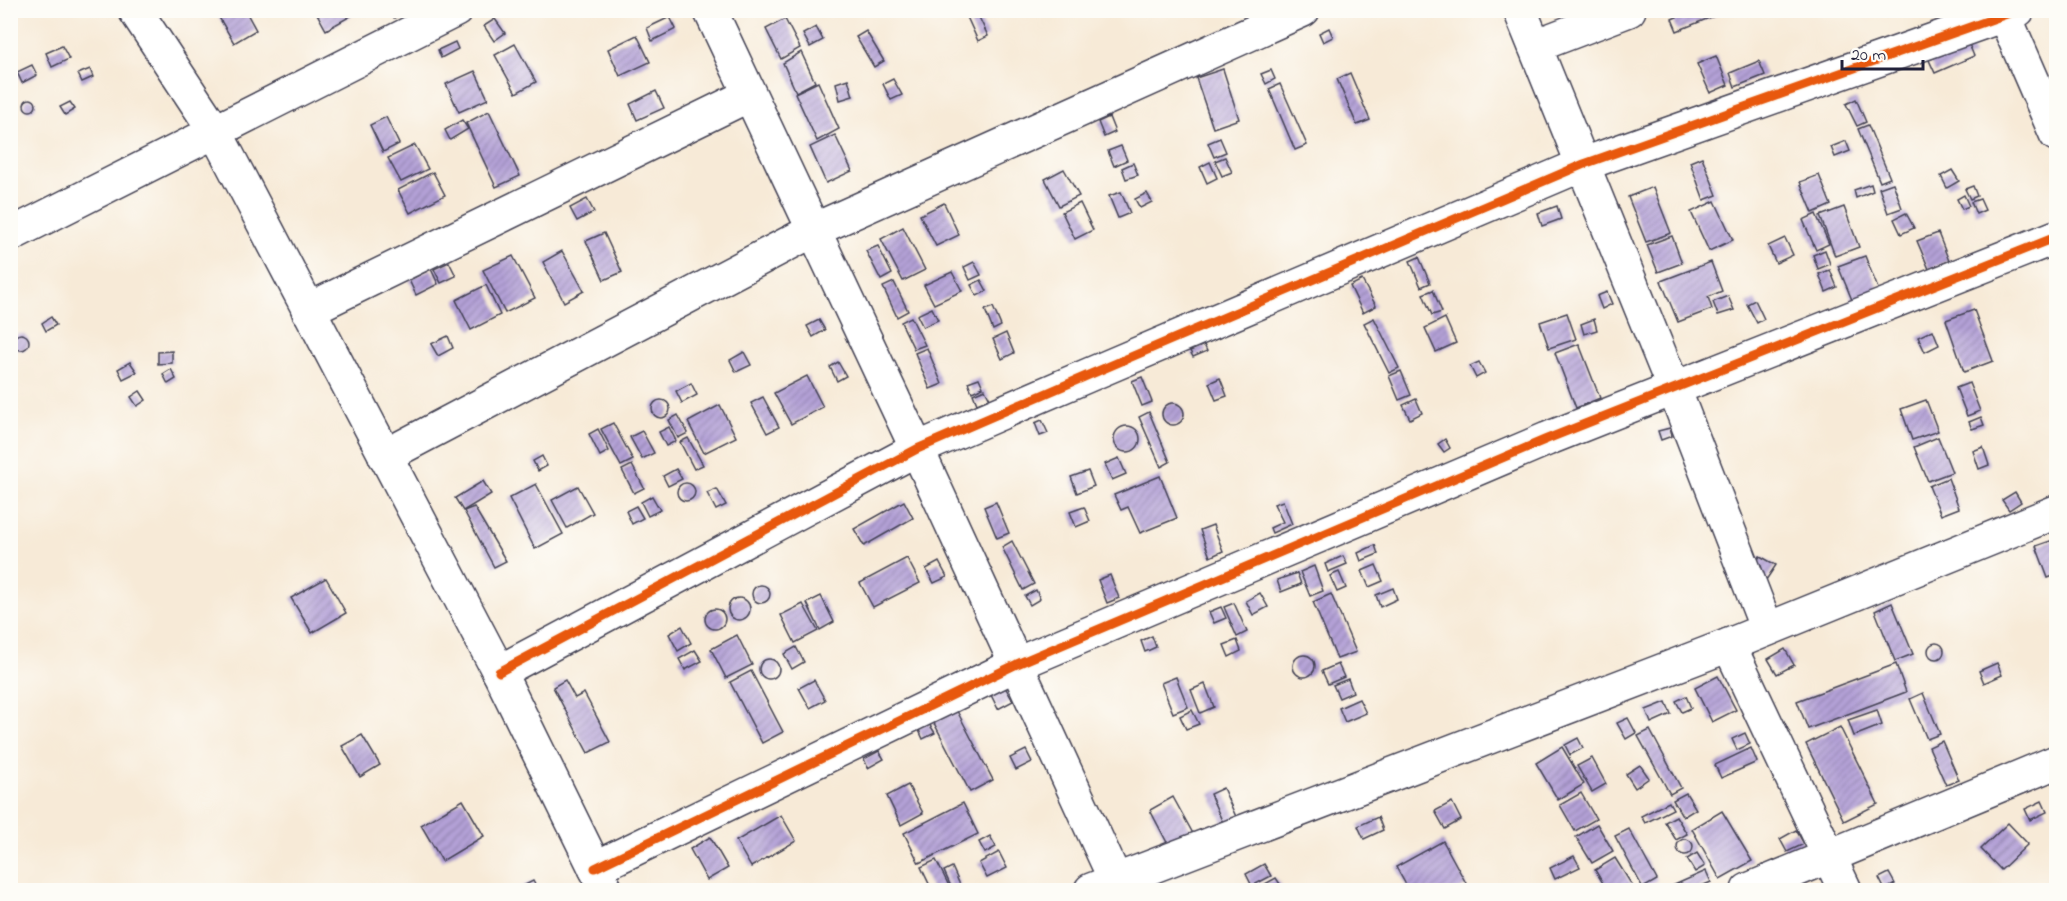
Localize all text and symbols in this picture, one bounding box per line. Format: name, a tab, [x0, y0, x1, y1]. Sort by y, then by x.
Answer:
scale bar	[1842, 33, 1923, 71]
text: 20 m	[1851, 43, 1886, 69]

